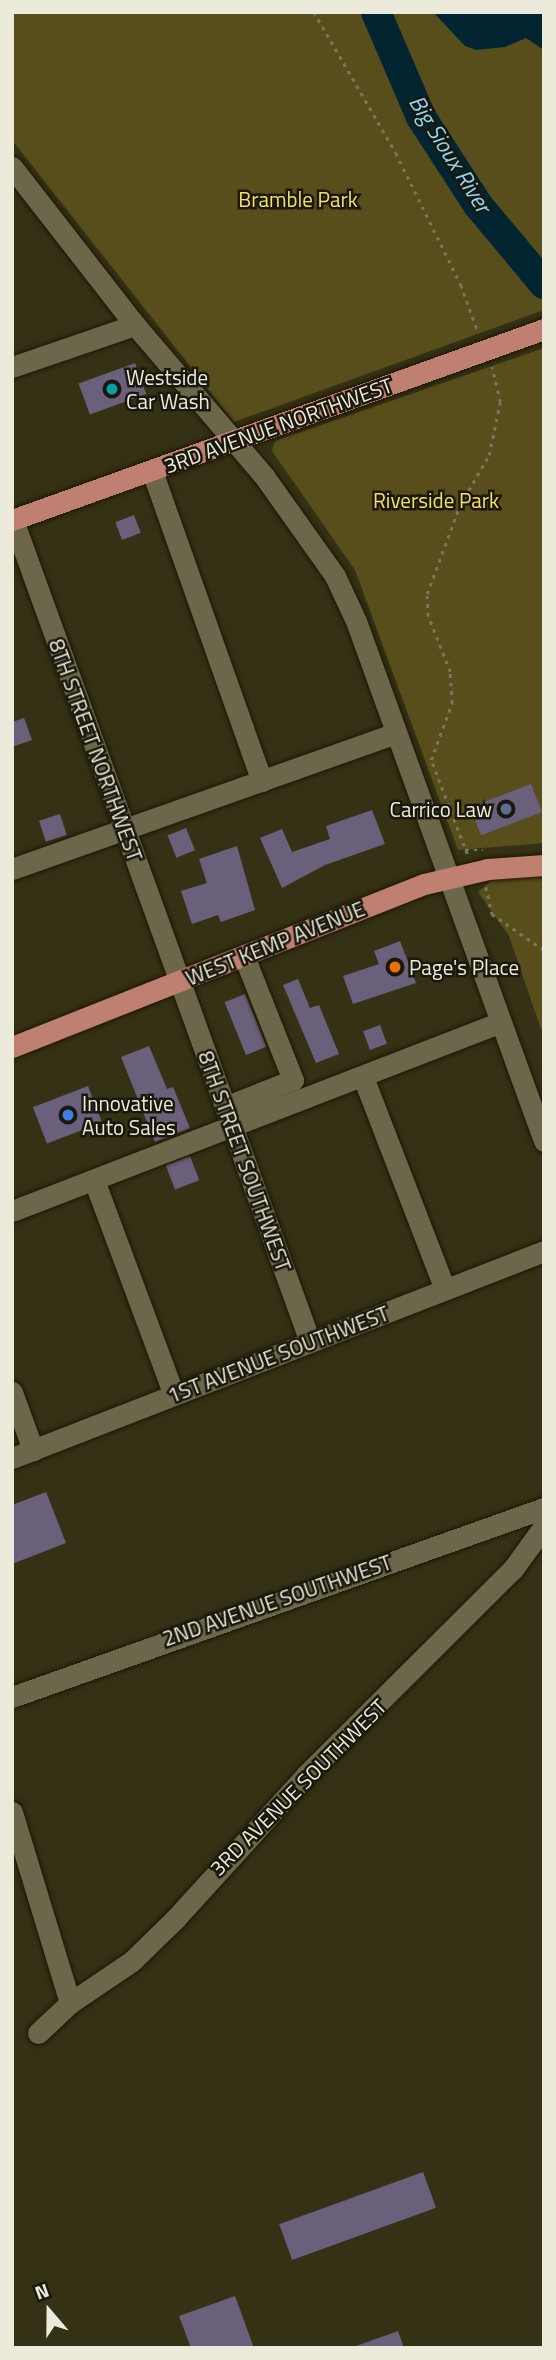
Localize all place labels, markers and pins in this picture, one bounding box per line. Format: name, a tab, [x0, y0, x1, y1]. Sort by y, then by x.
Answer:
place label: Westside Car Wash	[126, 364, 210, 414]
marker: Westside Car Wash	[104, 381, 120, 397]
place label: Carrico Law	[390, 796, 492, 822]
marker: Carrico Law	[498, 801, 514, 817]
place label: Page's Place	[409, 954, 519, 980]
marker: Page's Place	[387, 959, 403, 975]
place label: Innovative Auto Sales	[82, 1090, 176, 1140]
marker: Innovative Auto Sales	[60, 1107, 76, 1123]

